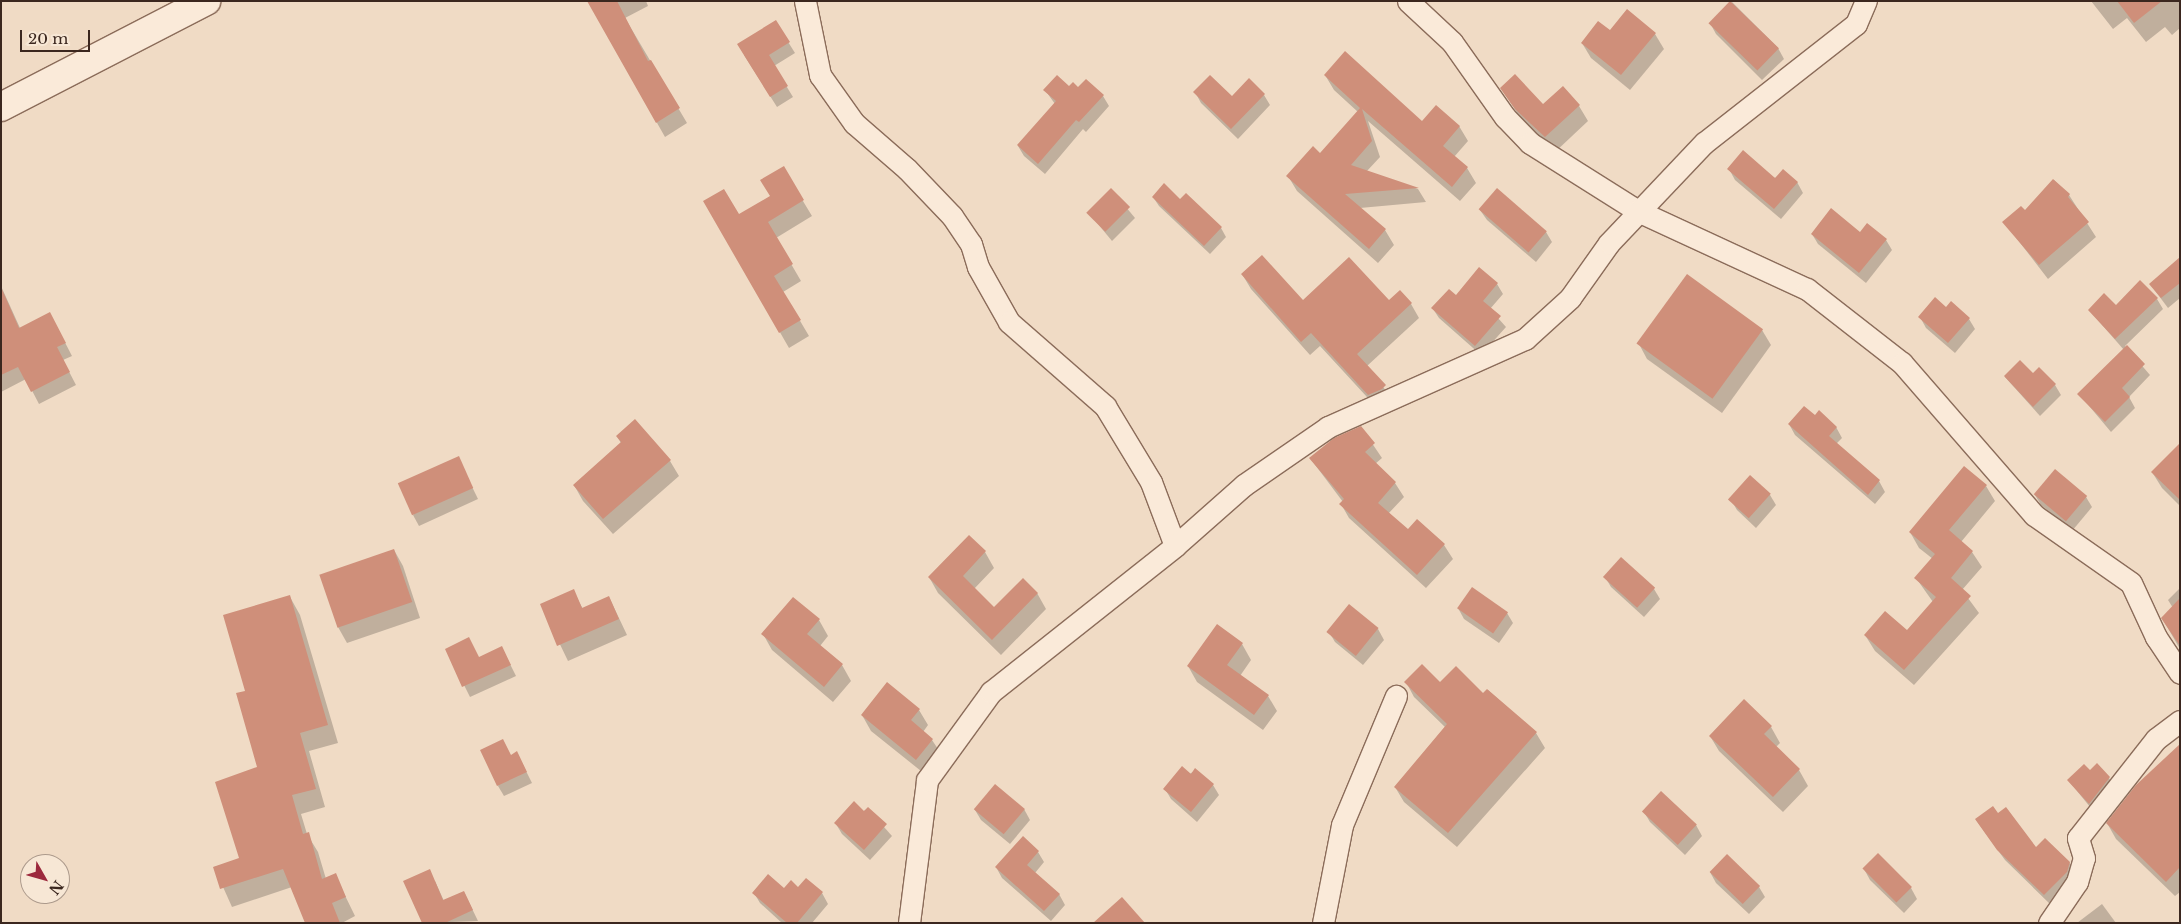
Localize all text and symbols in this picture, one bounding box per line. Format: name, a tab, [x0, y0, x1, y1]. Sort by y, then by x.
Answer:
scale bar	[22, 20, 92, 52]
text: 20 m	[28, 29, 68, 48]
north arrow	[20, 854, 70, 904]
text: N	[45, 877, 67, 898]

